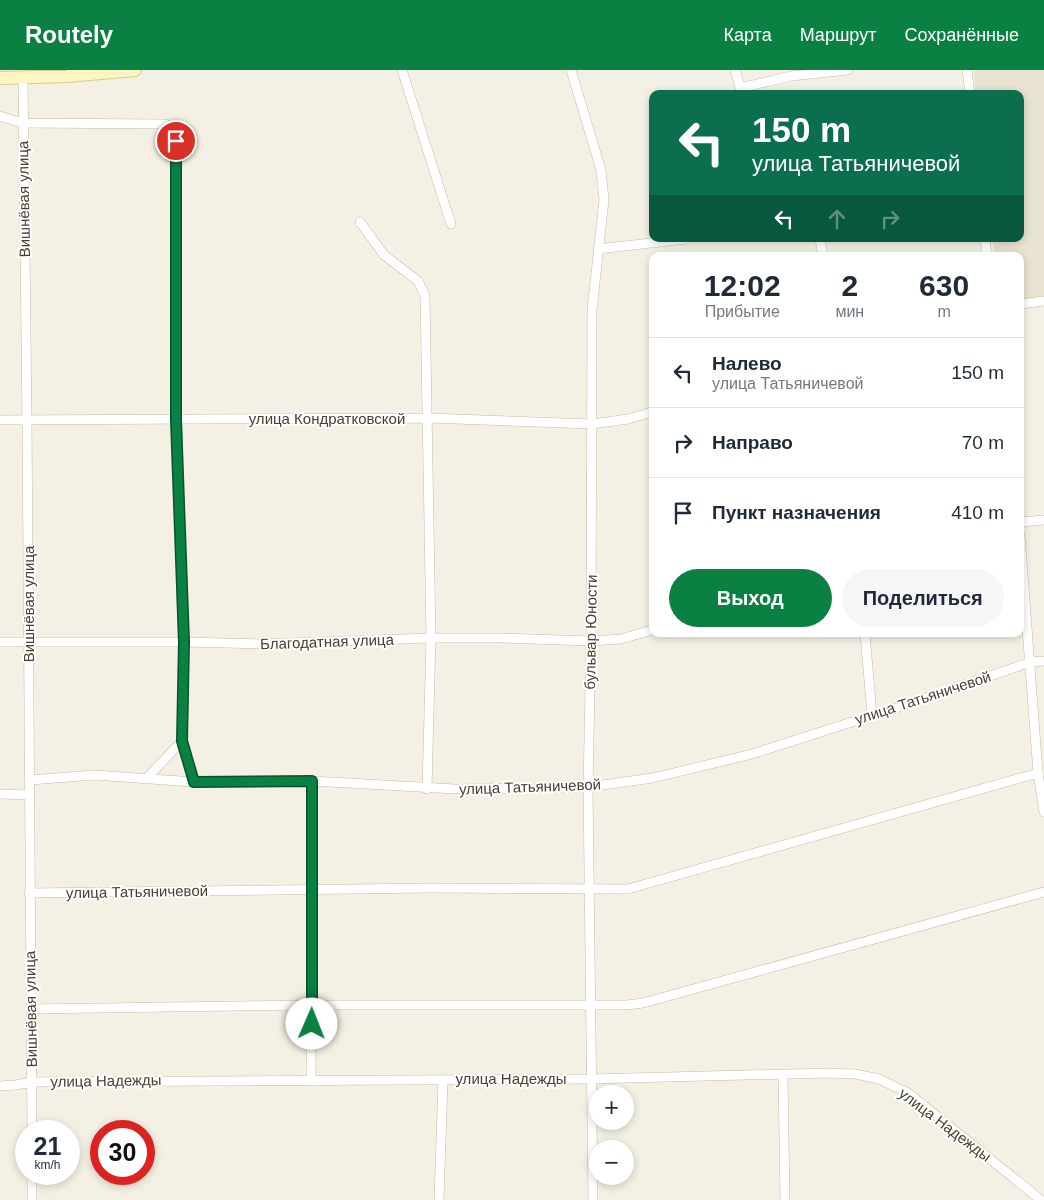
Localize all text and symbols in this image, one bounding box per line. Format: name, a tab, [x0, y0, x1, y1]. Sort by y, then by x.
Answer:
text: Routely	[25, 21, 113, 48]
text: Карта	[724, 25, 772, 45]
text: Маршрут	[800, 25, 876, 45]
text: Сохранённые	[904, 25, 1019, 45]
icon: left	[669, 110, 734, 175]
text: 150 m	[752, 110, 851, 149]
pin	[155, 120, 197, 162]
icon: arrive	[162, 127, 190, 155]
street label: Вишнёвая улица	[14, 140, 33, 258]
text: улица Татьяничевой	[752, 151, 960, 176]
icon: left	[770, 205, 798, 233]
icon: ahead	[823, 205, 851, 233]
icon: right	[876, 205, 904, 233]
text: 12:02	[704, 269, 781, 302]
text: 2	[841, 269, 858, 302]
text: 630	[919, 269, 969, 302]
text: Прибытие	[705, 303, 780, 320]
text: мин	[835, 303, 864, 320]
text: m	[937, 303, 951, 320]
text: Налево	[712, 353, 782, 374]
icon: left	[669, 359, 697, 387]
text: 150 m	[951, 362, 1004, 383]
text: улица Татьяничевой	[712, 375, 864, 392]
street label: улица Кондратковской	[249, 410, 405, 427]
icon: right	[669, 429, 697, 457]
text: Направо	[712, 432, 793, 453]
text: 70 m	[962, 432, 1004, 453]
icon: arrive	[669, 499, 697, 527]
text: Пункт назначения	[712, 502, 881, 523]
text: 410 m	[951, 502, 1004, 523]
street label: Вишнёвая улица	[20, 545, 37, 662]
button: Выход	[669, 569, 832, 627]
button: Поделиться	[842, 569, 1004, 627]
street label: бульвар Юности	[581, 574, 600, 690]
street label: Благодатная улица	[260, 631, 395, 652]
street label: улица Татьяничевой	[853, 667, 993, 728]
street label: улица Татьяничевой	[459, 776, 601, 797]
street label: улица Татьяничевой	[66, 882, 208, 901]
street label: Вишнёвая улица	[21, 950, 40, 1068]
position arrow	[285, 997, 337, 1049]
street label: улица Надежды	[455, 1070, 567, 1087]
street label: улица Надежды	[50, 1071, 162, 1090]
street label: улица Надежды	[896, 1084, 995, 1165]
map controls	[589, 1085, 634, 1185]
button: +	[589, 1085, 634, 1130]
speed limit sign: 30	[90, 1120, 155, 1185]
text: 21	[34, 1132, 61, 1160]
button: −	[589, 1140, 634, 1185]
text: km/h	[34, 1158, 61, 1172]

